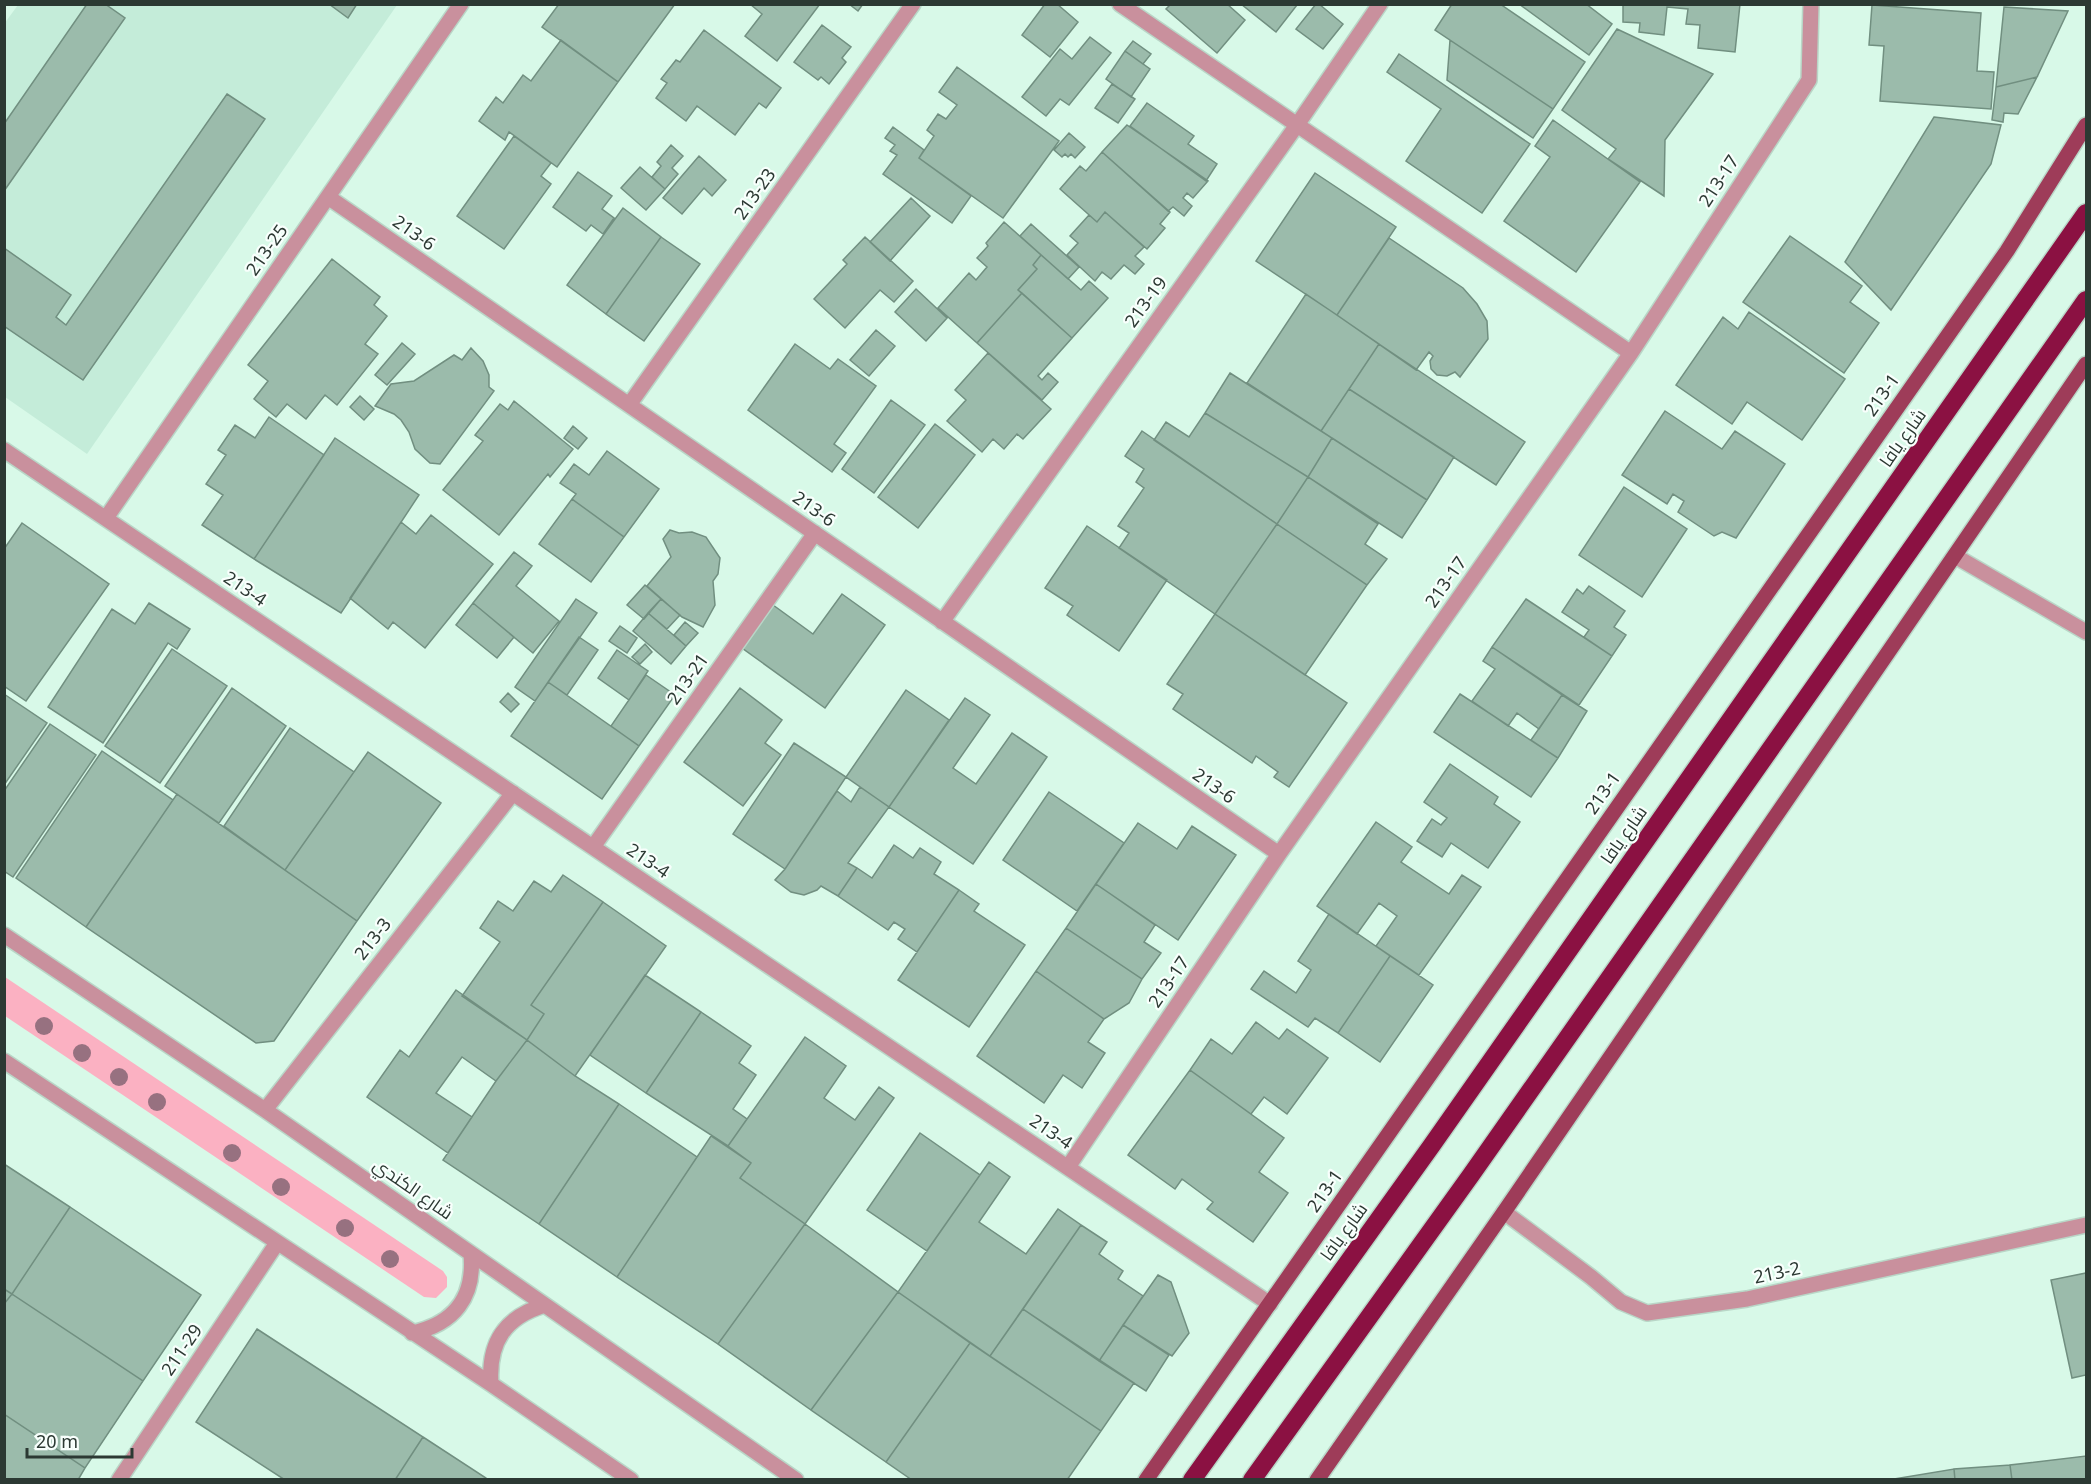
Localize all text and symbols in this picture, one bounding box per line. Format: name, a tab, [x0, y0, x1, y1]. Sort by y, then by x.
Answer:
street label: 213-17	[1692, 150, 1744, 211]
street label: 213-23	[728, 163, 780, 224]
street label: 213-6	[388, 209, 441, 255]
street label: 213-25	[240, 219, 292, 280]
street label: 213-19	[1119, 271, 1172, 332]
street label: 213-1	[1858, 368, 1904, 421]
street label: شارع يافا	[1873, 404, 1932, 472]
street label: 213-6	[788, 485, 841, 531]
street label: 213-17	[1419, 551, 1471, 612]
street label: 213-4	[219, 565, 272, 611]
street label: 213-21	[661, 648, 713, 709]
street label: 213-6	[1188, 762, 1241, 808]
street label: 213-1	[1579, 766, 1625, 819]
street label: شارع يافا	[1594, 801, 1653, 869]
street label: 213-4	[622, 837, 675, 883]
street label: 213-3	[348, 912, 396, 964]
street label: 213-17	[1142, 951, 1194, 1012]
street label: 213-4	[1025, 1108, 1078, 1154]
street label: شارع الكندي	[367, 1152, 458, 1227]
street label: 213-1	[1301, 1164, 1347, 1217]
street label: شارع يافا	[1314, 1198, 1373, 1266]
street label: 213-2	[1751, 1255, 1802, 1289]
street label: 211-29	[155, 1319, 207, 1380]
scale bar	[27, 1421, 132, 1459]
text: 20 m	[36, 1429, 78, 1453]

